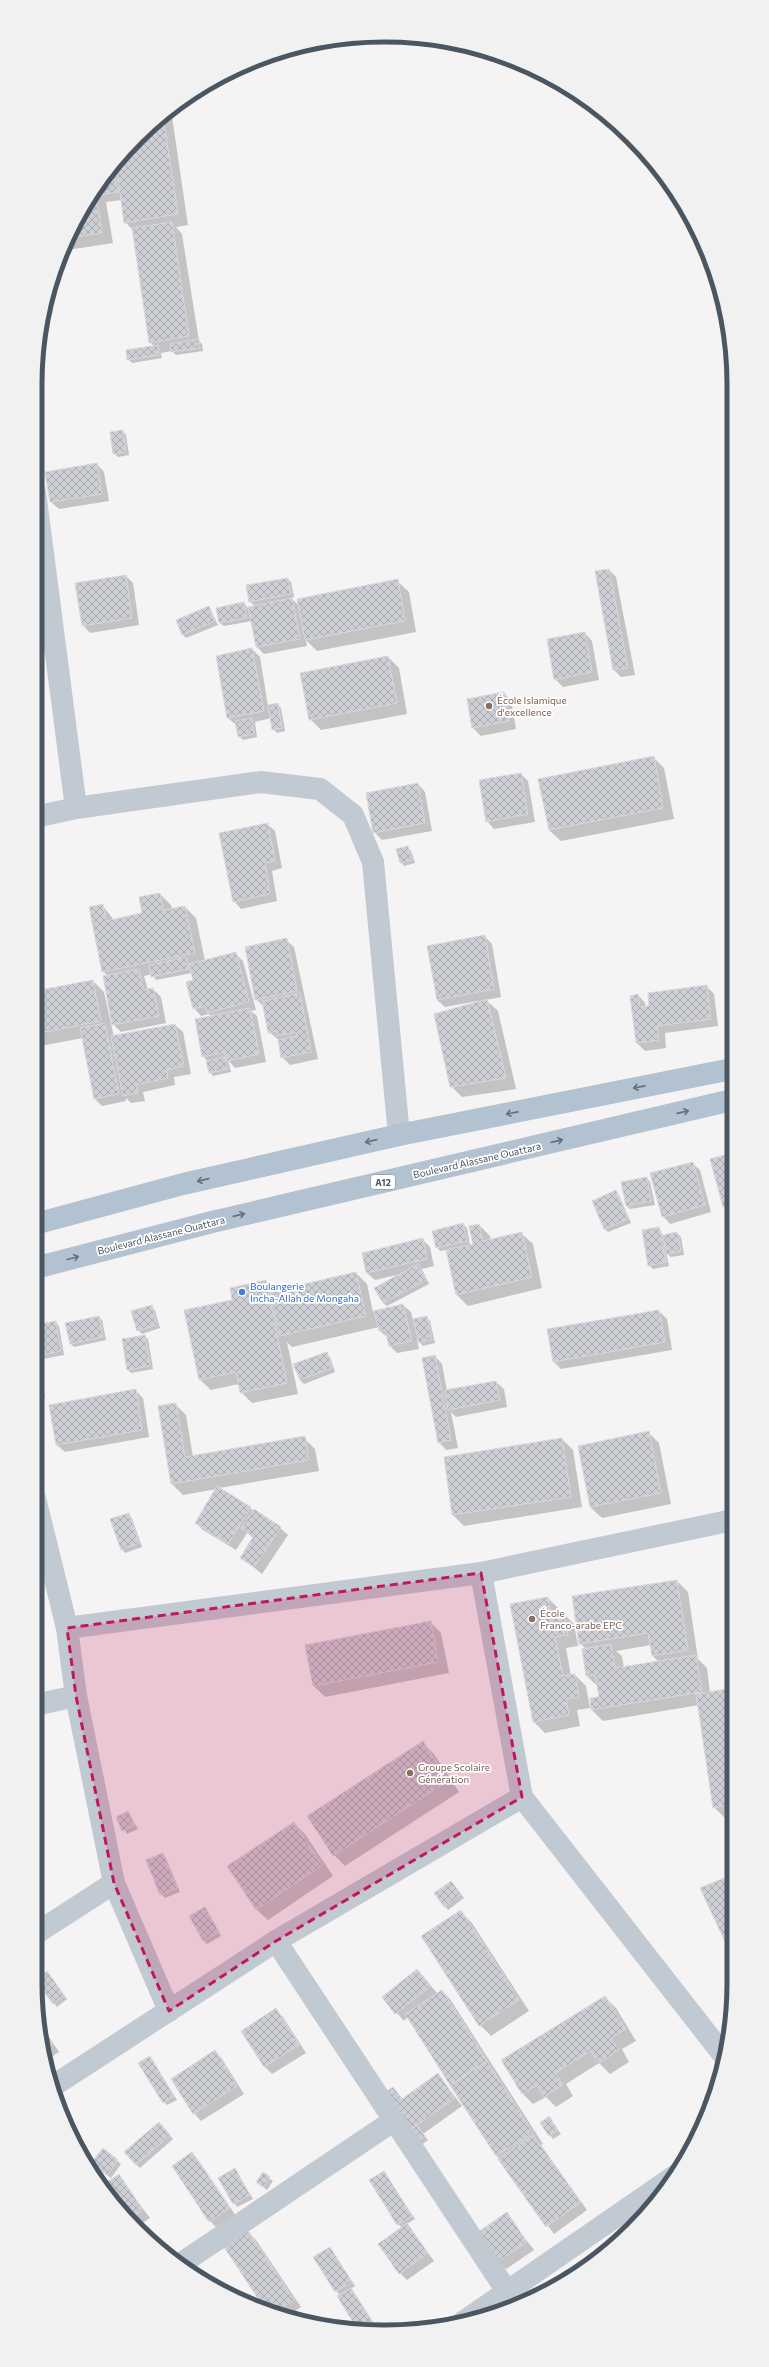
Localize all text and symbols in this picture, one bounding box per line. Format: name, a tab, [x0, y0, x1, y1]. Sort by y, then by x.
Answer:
place label: École Islamique d'excellence	[497, 694, 567, 718]
marker: École Islamique d'excellence	[484, 701, 494, 711]
one-way arrow	[633, 1084, 646, 1092]
one-way arrow	[677, 1107, 690, 1115]
one-way arrow	[505, 1109, 518, 1117]
one-way arrow	[550, 1137, 563, 1145]
one-way arrow	[364, 1138, 377, 1146]
street label: Boulevard Alassane Ouattara	[412, 1139, 542, 1181]
road number: A12	[371, 1175, 395, 1189]
one-way arrow	[197, 1176, 210, 1184]
one-way arrow	[233, 1211, 246, 1219]
street label: Boulevard Alassane Ouattara	[96, 1213, 226, 1257]
one-way arrow	[66, 1254, 79, 1261]
place label: Boulangerie Incha-Allah de Mongaha	[250, 1280, 359, 1304]
marker: Boulangerie Incha-Allah de Mongaha	[237, 1287, 247, 1297]
place label: École Franco-arabe EPC	[540, 1607, 622, 1631]
marker: École Franco-arabe EPC	[527, 1614, 537, 1624]
place label: Groupe Scolaire Génération	[418, 1761, 490, 1785]
marker: Groupe Scolaire Génération	[405, 1768, 415, 1778]

